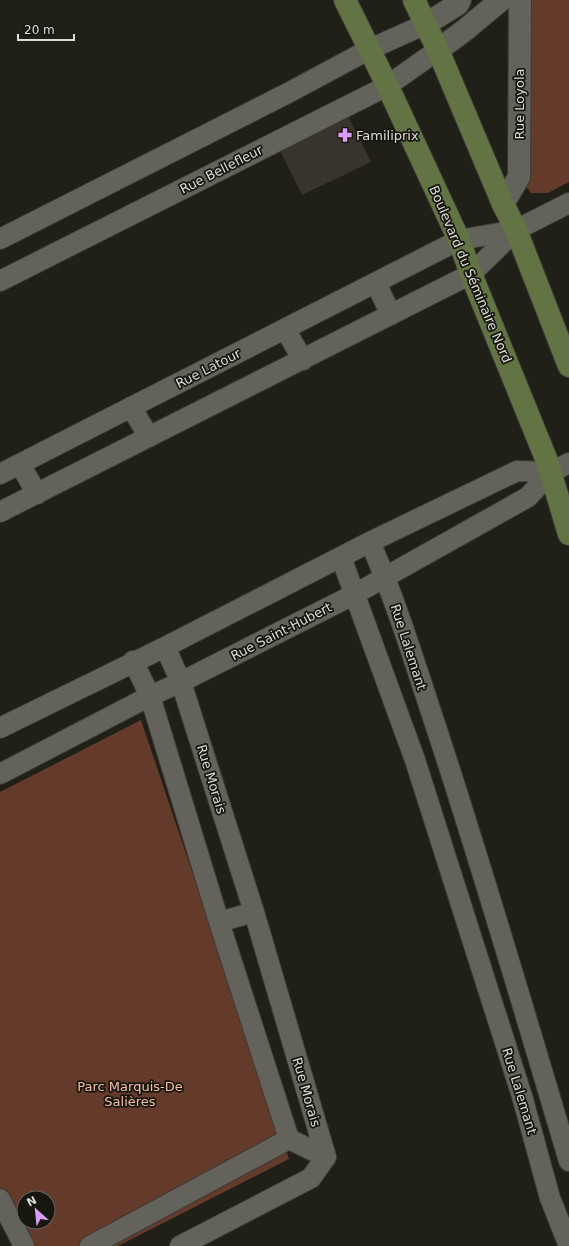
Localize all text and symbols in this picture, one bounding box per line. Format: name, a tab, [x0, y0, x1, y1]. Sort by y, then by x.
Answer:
scale bar	[18, 16, 74, 42]
text: 20 m	[24, 23, 55, 37]
street label: Rue Loyola	[512, 68, 527, 140]
pharmacy icon: Familiprix	[337, 127, 353, 143]
place label: Familiprix	[356, 128, 419, 143]
street label: Rue Bellefleur	[177, 142, 266, 197]
street label: Boulevard du Séminaire Nord	[426, 183, 515, 365]
street label: Rue Latour	[173, 345, 244, 391]
street label: Rue Saint-Hubert	[228, 599, 334, 663]
street label: Rue Lalemant	[388, 602, 430, 692]
street label: Rue Morais	[194, 743, 229, 816]
street label: Rue Lalemant	[499, 1046, 540, 1136]
street label: Rue Morais	[289, 1056, 324, 1129]
park label: Parc Marquis-De Salières	[77, 1079, 183, 1109]
north arrow	[16, 1190, 56, 1230]
text: N	[25, 1194, 39, 1209]

